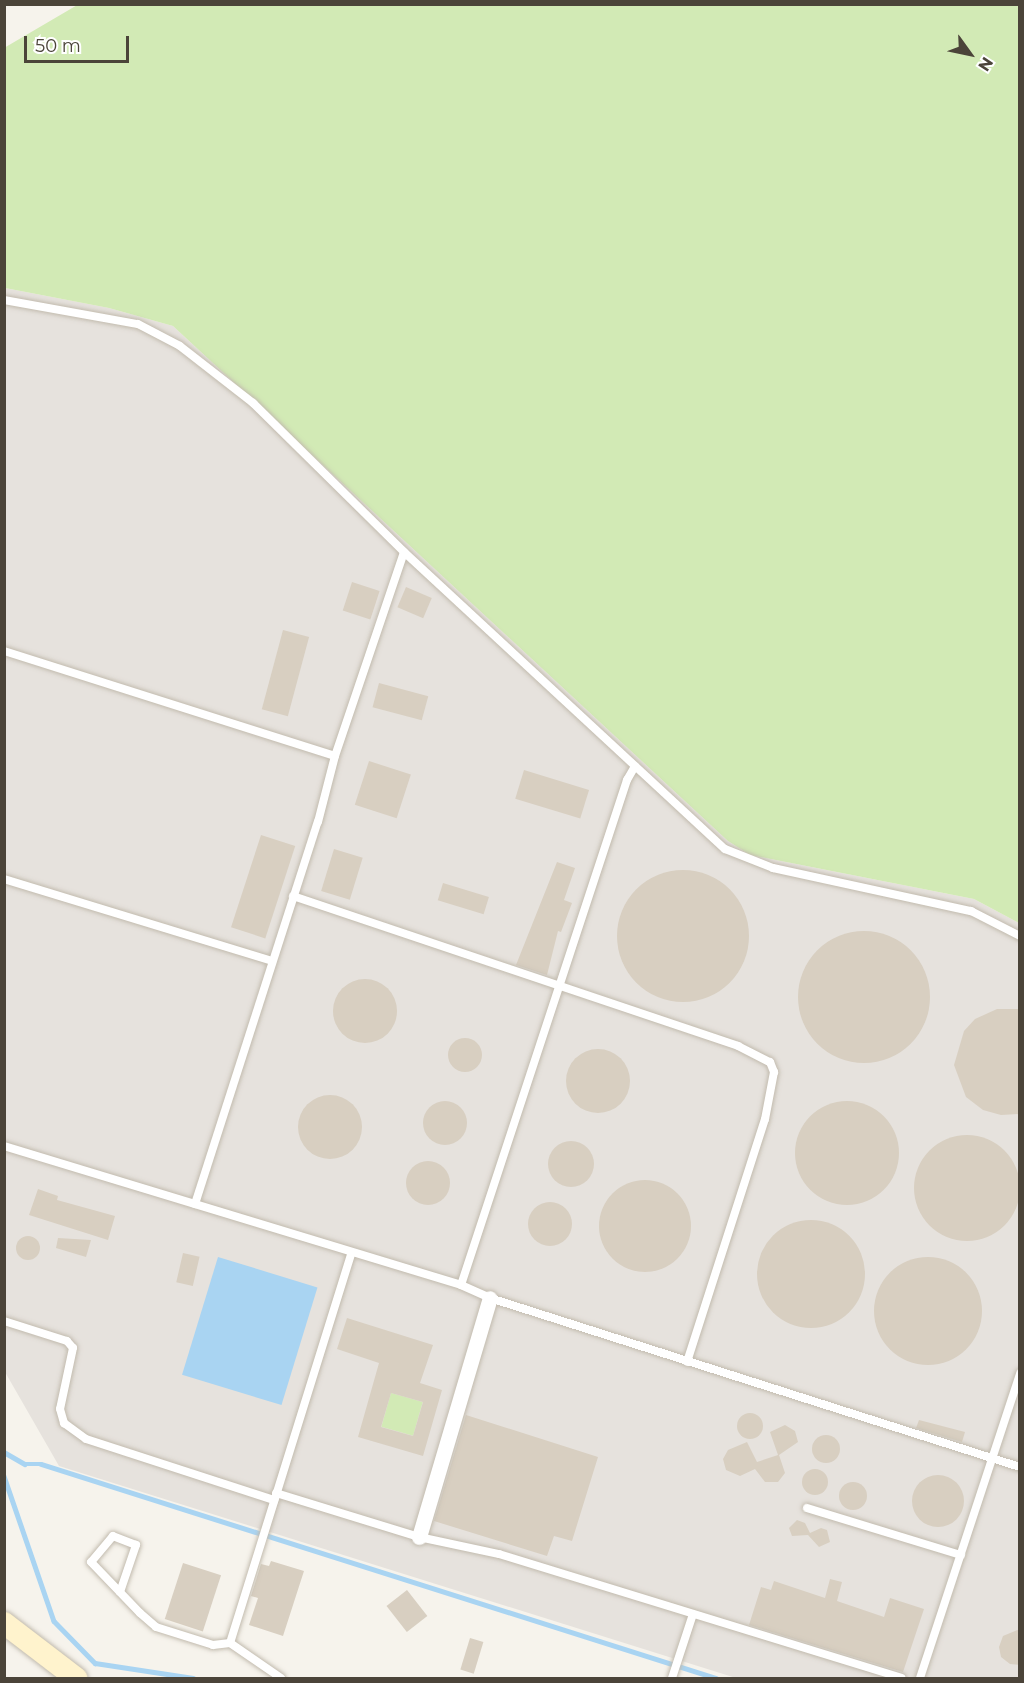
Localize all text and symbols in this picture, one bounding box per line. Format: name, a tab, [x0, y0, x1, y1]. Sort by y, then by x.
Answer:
scale bar	[27, 24, 132, 62]
north arrow	[940, 24, 1000, 84]
text: 50 m	[35, 35, 81, 57]
text: N	[974, 53, 997, 75]

